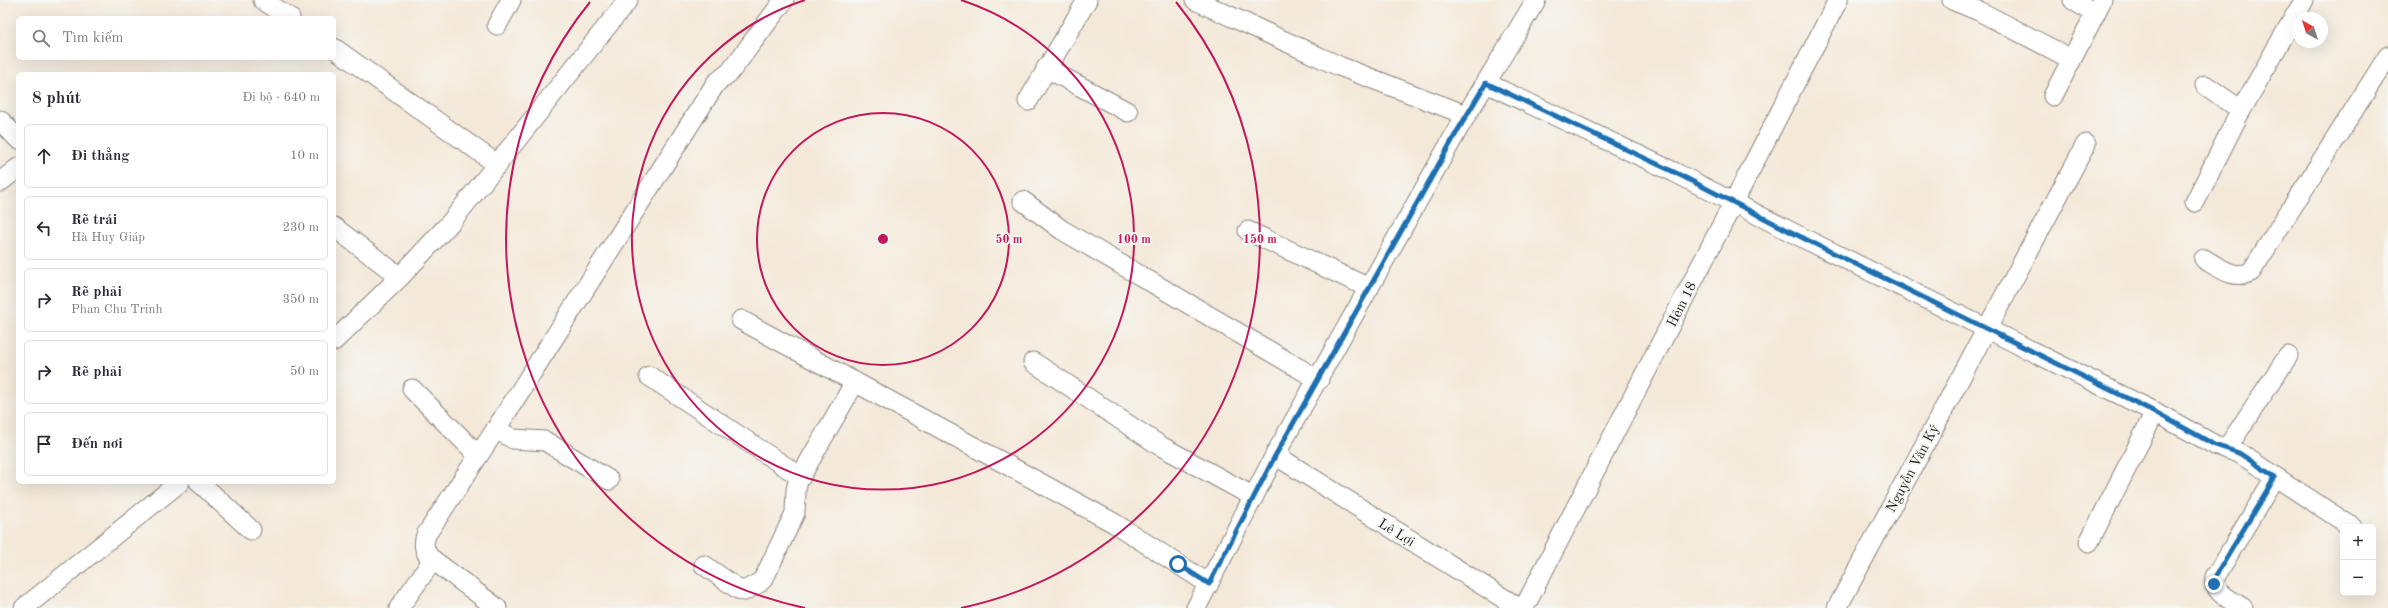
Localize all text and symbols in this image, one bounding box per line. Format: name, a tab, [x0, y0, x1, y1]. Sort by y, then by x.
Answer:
north arrow	[2292, 12, 2328, 48]
search box	[16, 16, 336, 60]
icon: search	[30, 27, 52, 49]
text: Tìm kiếm	[62, 31, 124, 46]
text: 8 phút	[32, 90, 81, 107]
text: Đi bộ · 640 m	[242, 91, 320, 104]
icon: ahead	[33, 145, 55, 167]
text: Đi thẳng	[71, 149, 130, 164]
text: 10 m	[290, 149, 319, 162]
text: Rẽ trái	[71, 213, 117, 228]
icon: left	[33, 217, 55, 239]
text: 230 m	[282, 221, 319, 234]
text: Hà Huy Giáp	[71, 231, 145, 244]
centre of rings	[876, 232, 890, 246]
text: 50 m	[996, 233, 1023, 246]
text: 150 m	[1243, 233, 1277, 246]
text: 100 m	[1117, 234, 1151, 246]
street label: Hẻm 18	[1665, 280, 1699, 329]
text: Rẽ phải	[71, 285, 122, 300]
icon: right	[33, 289, 55, 311]
text: 350 m	[282, 293, 319, 306]
text: Phan Chu Trinh	[71, 303, 163, 316]
icon: right	[33, 361, 55, 383]
text: Rẽ phải	[71, 365, 122, 380]
text: 50 m	[290, 365, 319, 378]
street label: Nguyễn Văn Ký	[1883, 421, 1942, 515]
icon: arrive	[33, 433, 55, 455]
text: Đến nơi	[71, 437, 123, 452]
street label: Lê Lợi	[1376, 516, 1417, 549]
map controls	[2340, 524, 2376, 596]
button: +	[2340, 524, 2376, 560]
route start	[1169, 555, 1187, 573]
button: −	[2340, 560, 2376, 596]
route end	[2205, 575, 2223, 593]

